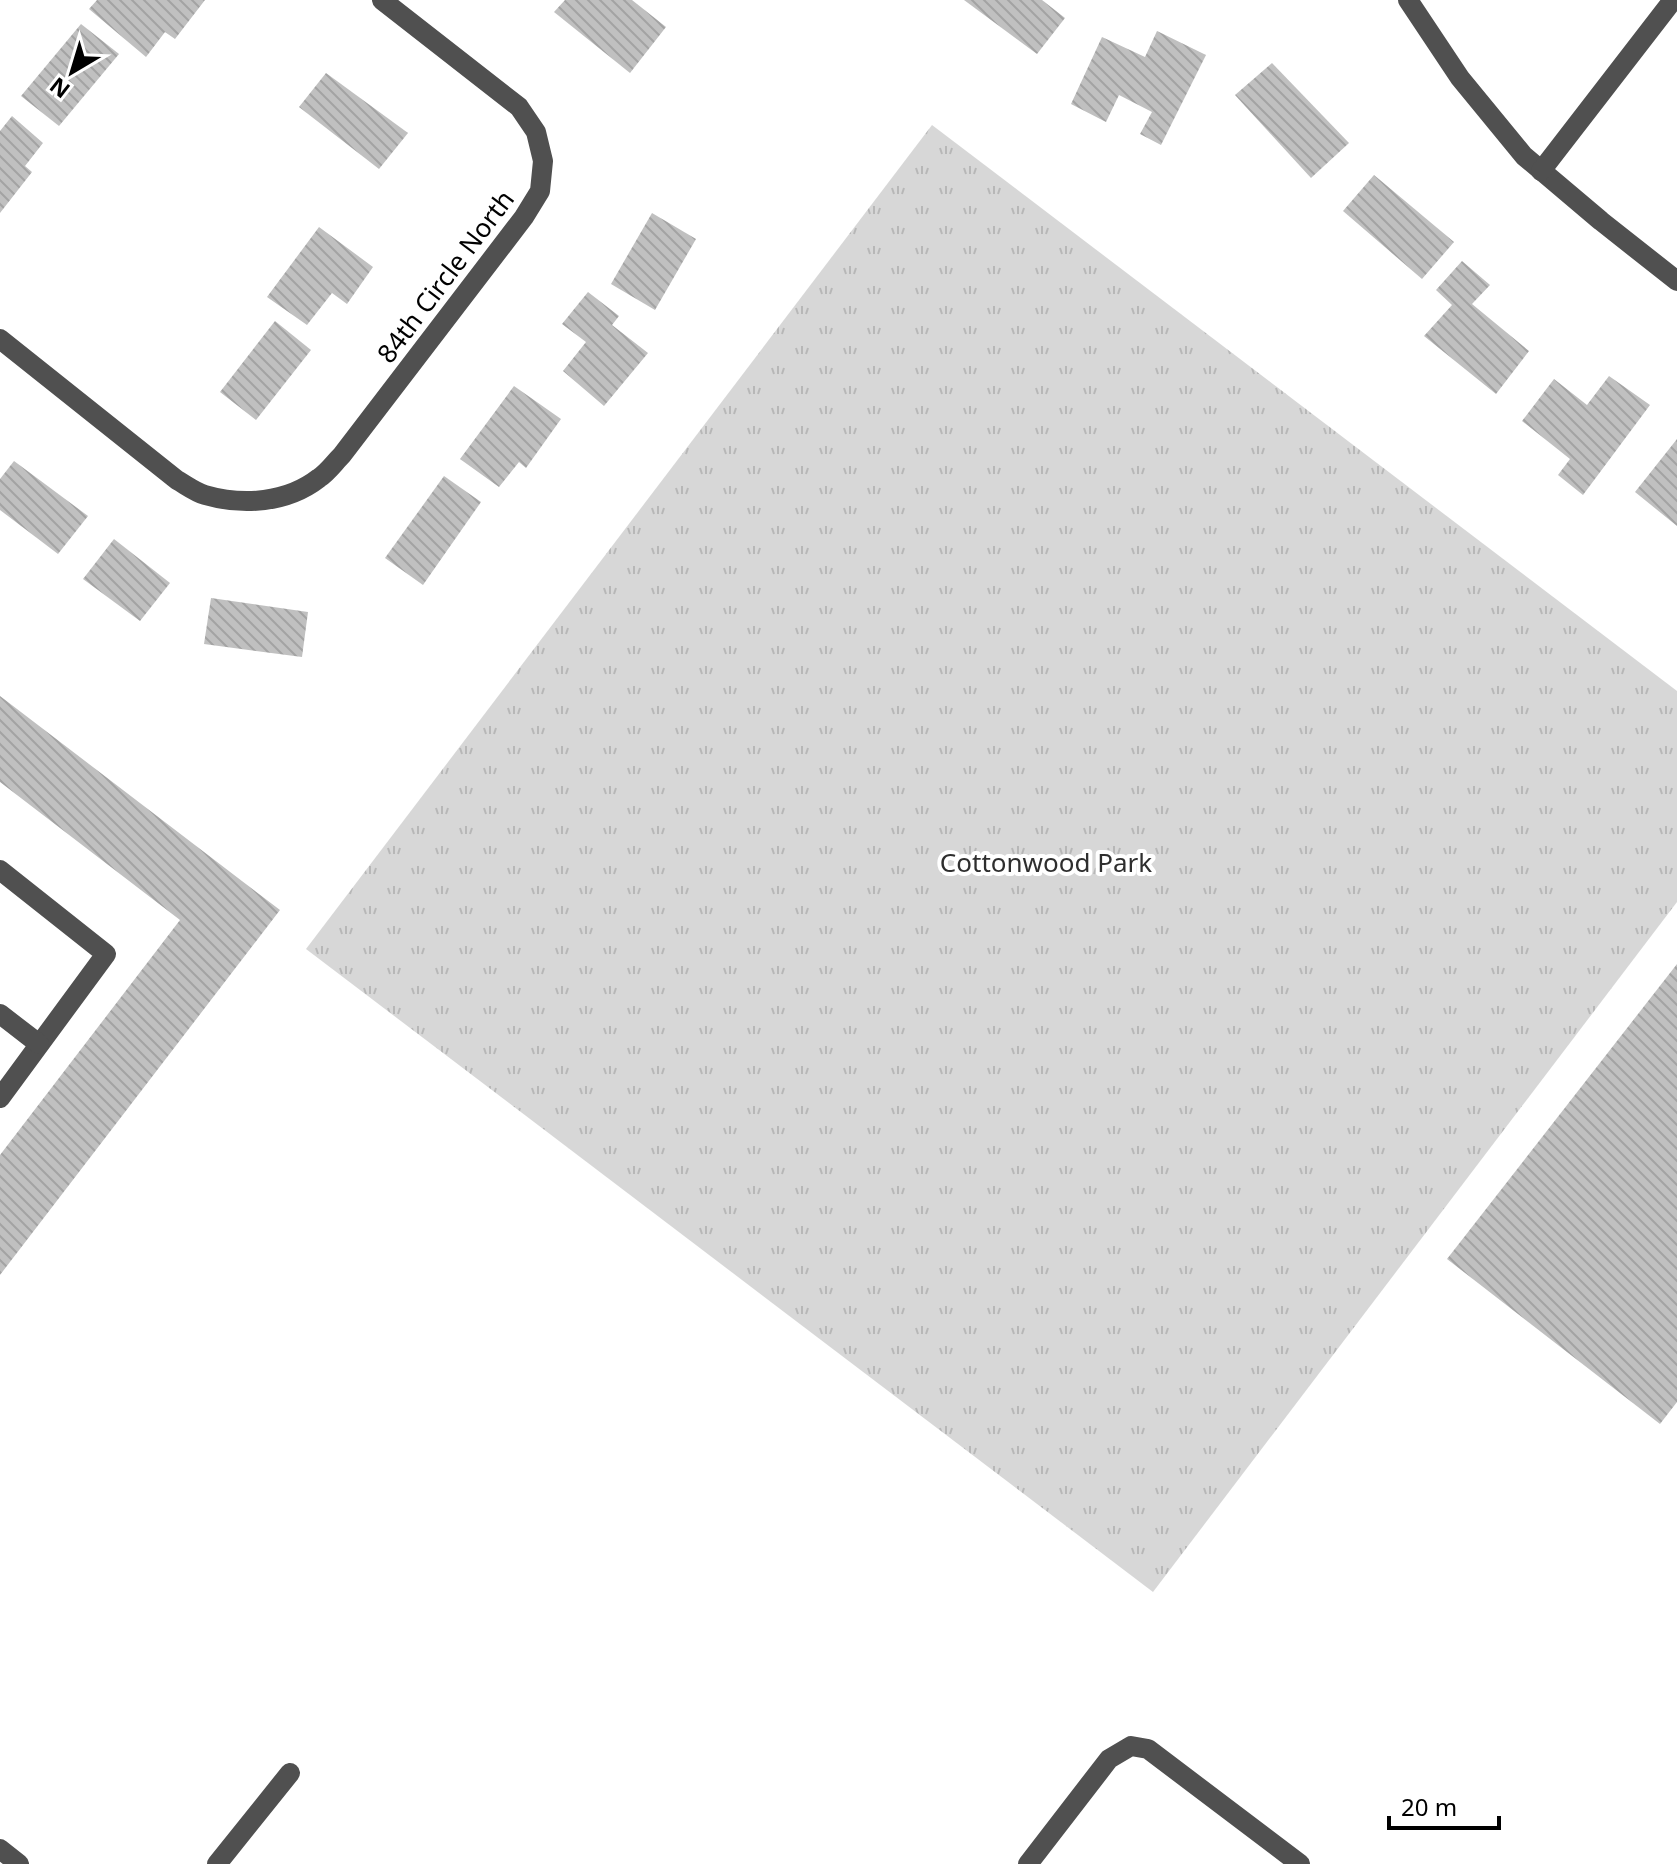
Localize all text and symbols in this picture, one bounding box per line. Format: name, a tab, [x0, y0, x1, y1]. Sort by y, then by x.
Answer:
north arrow	[32, 32, 112, 112]
text: N	[43, 71, 75, 106]
street label: 84th Circle North	[368, 182, 522, 370]
park label: Cottonwood Park	[940, 844, 1152, 880]
scale bar	[1389, 1780, 1499, 1830]
text: 20 m	[1401, 1790, 1457, 1823]

